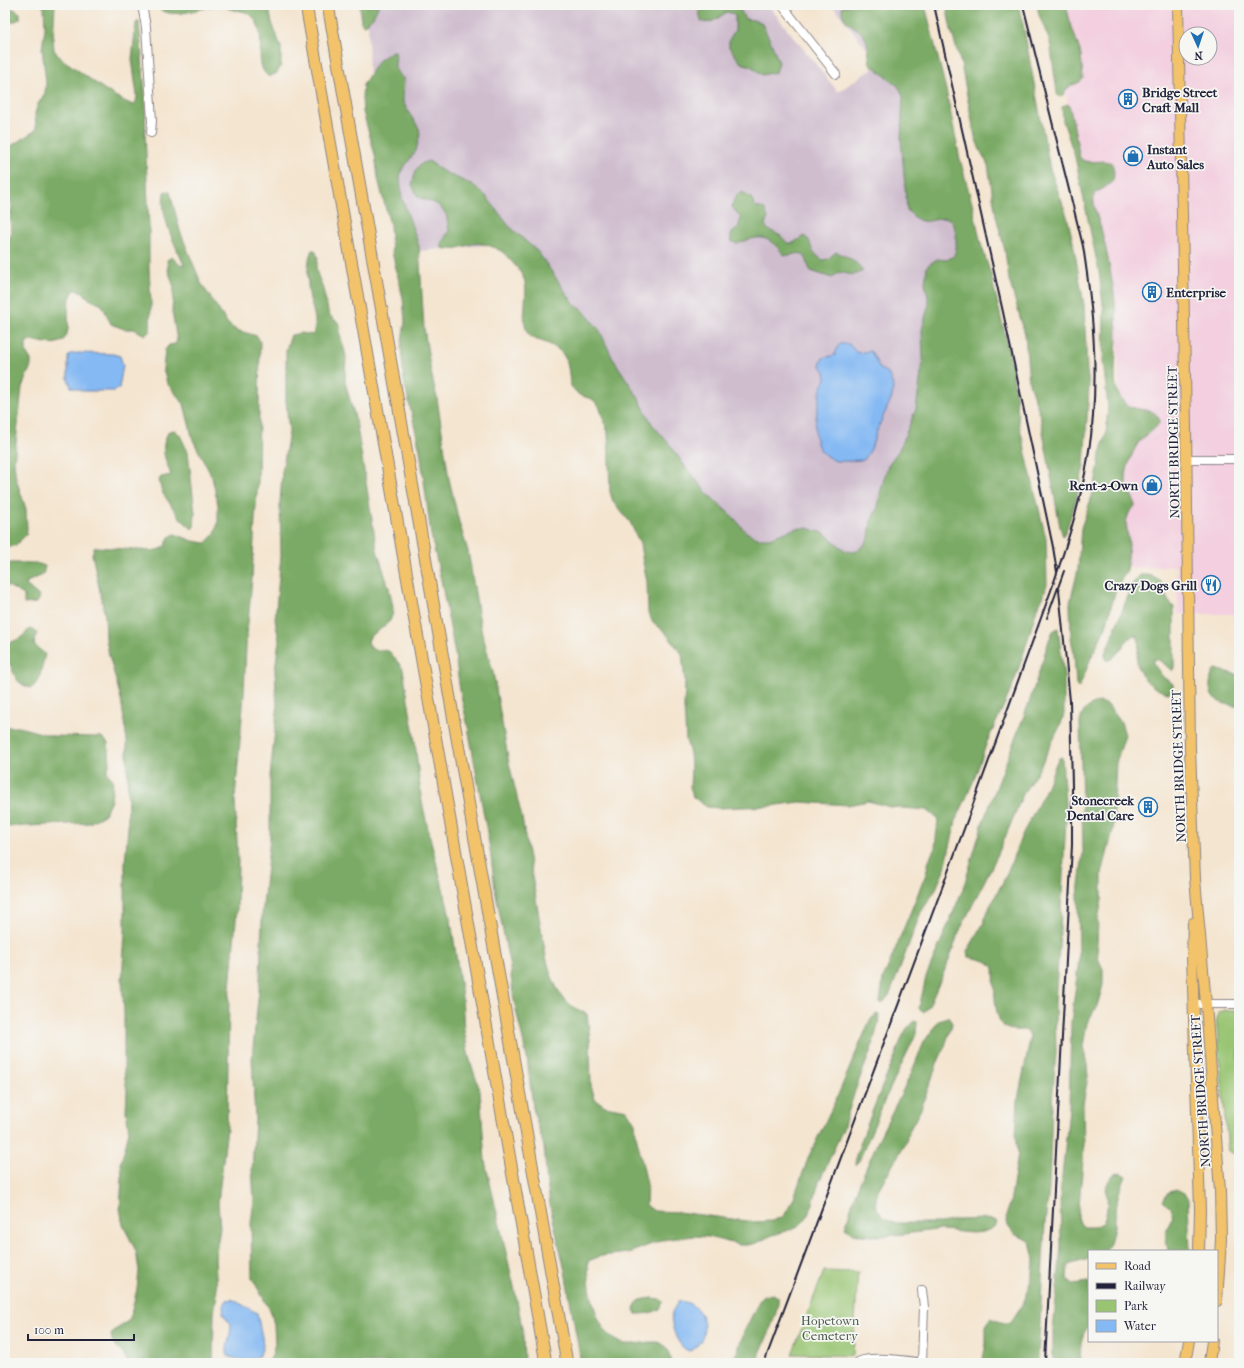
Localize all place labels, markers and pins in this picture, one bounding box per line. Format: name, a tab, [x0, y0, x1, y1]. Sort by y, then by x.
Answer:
place label: Bridge Street Craft Mall	[1142, 85, 1218, 115]
building icon: Bridge Street Craft Mall	[1117, 88, 1139, 110]
place label: Instant Auto Sales	[1146, 142, 1204, 172]
shop icon: Instant Auto Sales	[1122, 145, 1144, 167]
building icon: Enterprise	[1141, 281, 1163, 303]
place label: Enterprise	[1166, 285, 1226, 301]
shop icon: Rent-2-Own	[1141, 474, 1163, 496]
place label: Rent-2-Own	[1069, 478, 1138, 493]
restaurant icon: Crazy Dogs Grill	[1200, 574, 1222, 596]
place label: Crazy Dogs Grill	[1104, 578, 1197, 594]
place label: Stonecreek Dental Care	[1067, 793, 1135, 823]
building icon: Stonecreek Dental Care	[1137, 796, 1159, 818]

